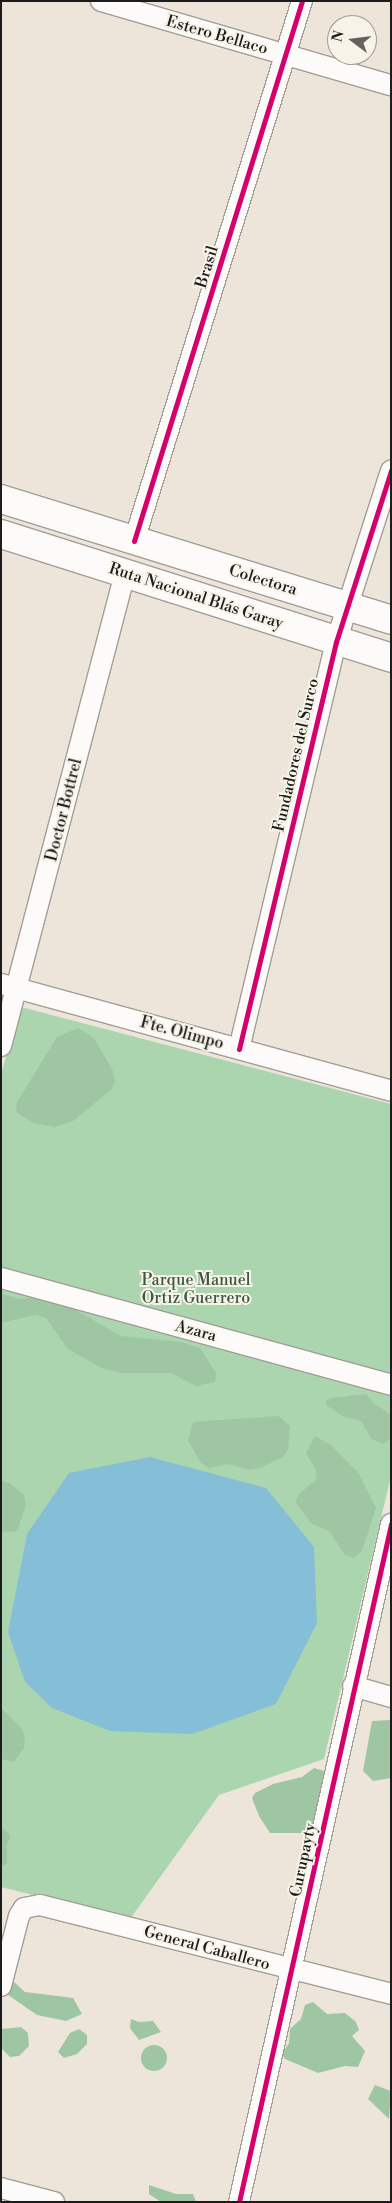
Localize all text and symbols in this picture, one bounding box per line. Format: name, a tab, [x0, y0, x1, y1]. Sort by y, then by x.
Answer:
street label: Estero Bellaco	[164, 11, 270, 59]
north arrow	[327, 15, 377, 65]
text: N	[328, 29, 349, 44]
street label: Brasil	[192, 244, 222, 290]
street label: Ruta Nacional Blás Garay	[106, 559, 286, 633]
street label: Colectora	[227, 561, 299, 599]
street label: Fundadores del Surco	[269, 676, 323, 834]
street label: Doctor Bottrel	[42, 757, 86, 863]
street label: Fte. Olimpo	[138, 1013, 226, 1053]
park label: Parque Manuel Ortiz Guerrero	[141, 1270, 251, 1308]
street label: Azara	[173, 1316, 219, 1346]
street label: Curupayty	[286, 1821, 320, 1899]
street label: General Caballero	[142, 1922, 272, 1974]

